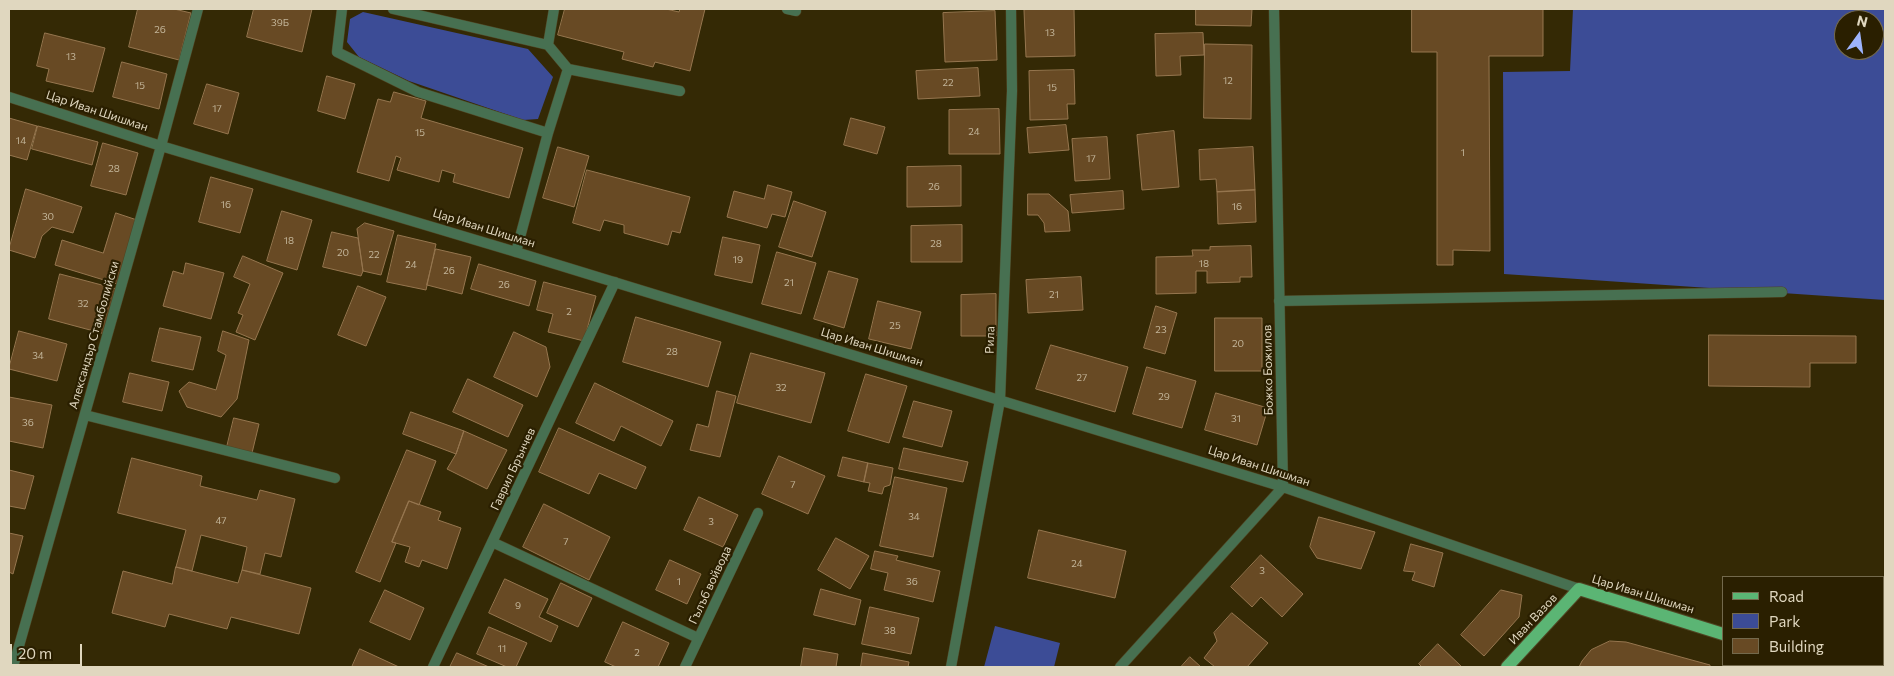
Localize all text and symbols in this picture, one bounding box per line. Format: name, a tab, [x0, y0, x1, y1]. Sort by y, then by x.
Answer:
north arrow	[1834, 10, 1884, 60]
text: N	[1855, 11, 1870, 30]
house number: 39Б	[271, 17, 289, 29]
house number: 26	[154, 24, 166, 36]
house number: 13	[1045, 27, 1055, 39]
house number: 13	[66, 51, 76, 63]
house number: 12	[1223, 75, 1233, 87]
house number: 22	[942, 77, 954, 89]
house number: 15	[135, 80, 145, 92]
house number: 15	[1047, 82, 1057, 94]
street label: Цар Иван Шишман	[44, 88, 150, 134]
house number: 17	[212, 103, 222, 115]
house number: 24	[968, 126, 980, 138]
house number: 15	[415, 127, 425, 139]
house number: 14	[16, 135, 26, 147]
house number: 1	[1461, 147, 1465, 159]
house number: 17	[1086, 153, 1096, 165]
house number: 28	[108, 163, 120, 175]
house number: 26	[928, 181, 940, 193]
house number: 16	[221, 199, 231, 211]
house number: 16	[1232, 201, 1242, 213]
street label: Цар Иван Шишман	[431, 206, 537, 250]
house number: 30	[42, 211, 54, 223]
house number: 18	[284, 235, 294, 247]
house number: 28	[930, 238, 942, 250]
house number: 20	[337, 247, 349, 259]
house number: 22	[368, 249, 380, 261]
house number: 19	[733, 254, 743, 266]
house number: 18	[1199, 258, 1209, 270]
street label: Александър Стамболийски	[66, 259, 122, 411]
house number: 24	[405, 259, 417, 271]
house number: 26	[443, 265, 455, 277]
house number: 21	[784, 277, 794, 289]
house number: 26	[498, 279, 510, 291]
house number: 21	[1049, 289, 1059, 301]
house number: 32	[77, 298, 89, 310]
house number: 2	[566, 306, 572, 318]
house number: 25	[889, 320, 901, 332]
house number: 23	[1155, 324, 1167, 336]
street label: Божко Божилов	[1260, 324, 1276, 416]
street label: Цар Иван Шишман	[819, 325, 925, 369]
street label: Рила	[982, 326, 998, 354]
house number: 20	[1232, 338, 1244, 350]
house number: 28	[666, 346, 678, 358]
house number: 34	[32, 350, 44, 362]
house number: 27	[1077, 372, 1087, 384]
house number: 32	[775, 382, 787, 394]
house number: 29	[1158, 391, 1170, 403]
house number: 31	[1231, 413, 1241, 425]
house number: 36	[22, 417, 34, 429]
street label: Гаврил Брънчев	[488, 426, 538, 512]
street label: Цар Иван Шишман	[1206, 443, 1312, 489]
house number: 7	[790, 479, 796, 491]
house number: 34	[908, 511, 920, 523]
house number: 47	[215, 515, 227, 527]
house number: 3	[708, 516, 714, 528]
house number: 7	[563, 536, 569, 548]
street label: Гълъб войвода	[686, 544, 734, 626]
house number: 24	[1071, 558, 1083, 570]
house number: 3	[1259, 565, 1265, 577]
street label: Цар Иван Шишман	[1590, 572, 1696, 616]
house number: 1	[677, 576, 681, 588]
house number: 36	[906, 576, 918, 588]
legend	[1722, 576, 1884, 666]
text: Road	[1769, 587, 1804, 605]
street label: Иван Вазов	[1506, 591, 1560, 647]
house number: 9	[515, 600, 521, 612]
text: Park	[1769, 612, 1800, 630]
house number: 38	[884, 625, 896, 637]
scale bar	[12, 634, 85, 666]
text: Building	[1769, 637, 1824, 655]
house number: 11	[498, 643, 506, 655]
text: 20 m	[18, 644, 52, 662]
house number: 2	[634, 647, 640, 659]

